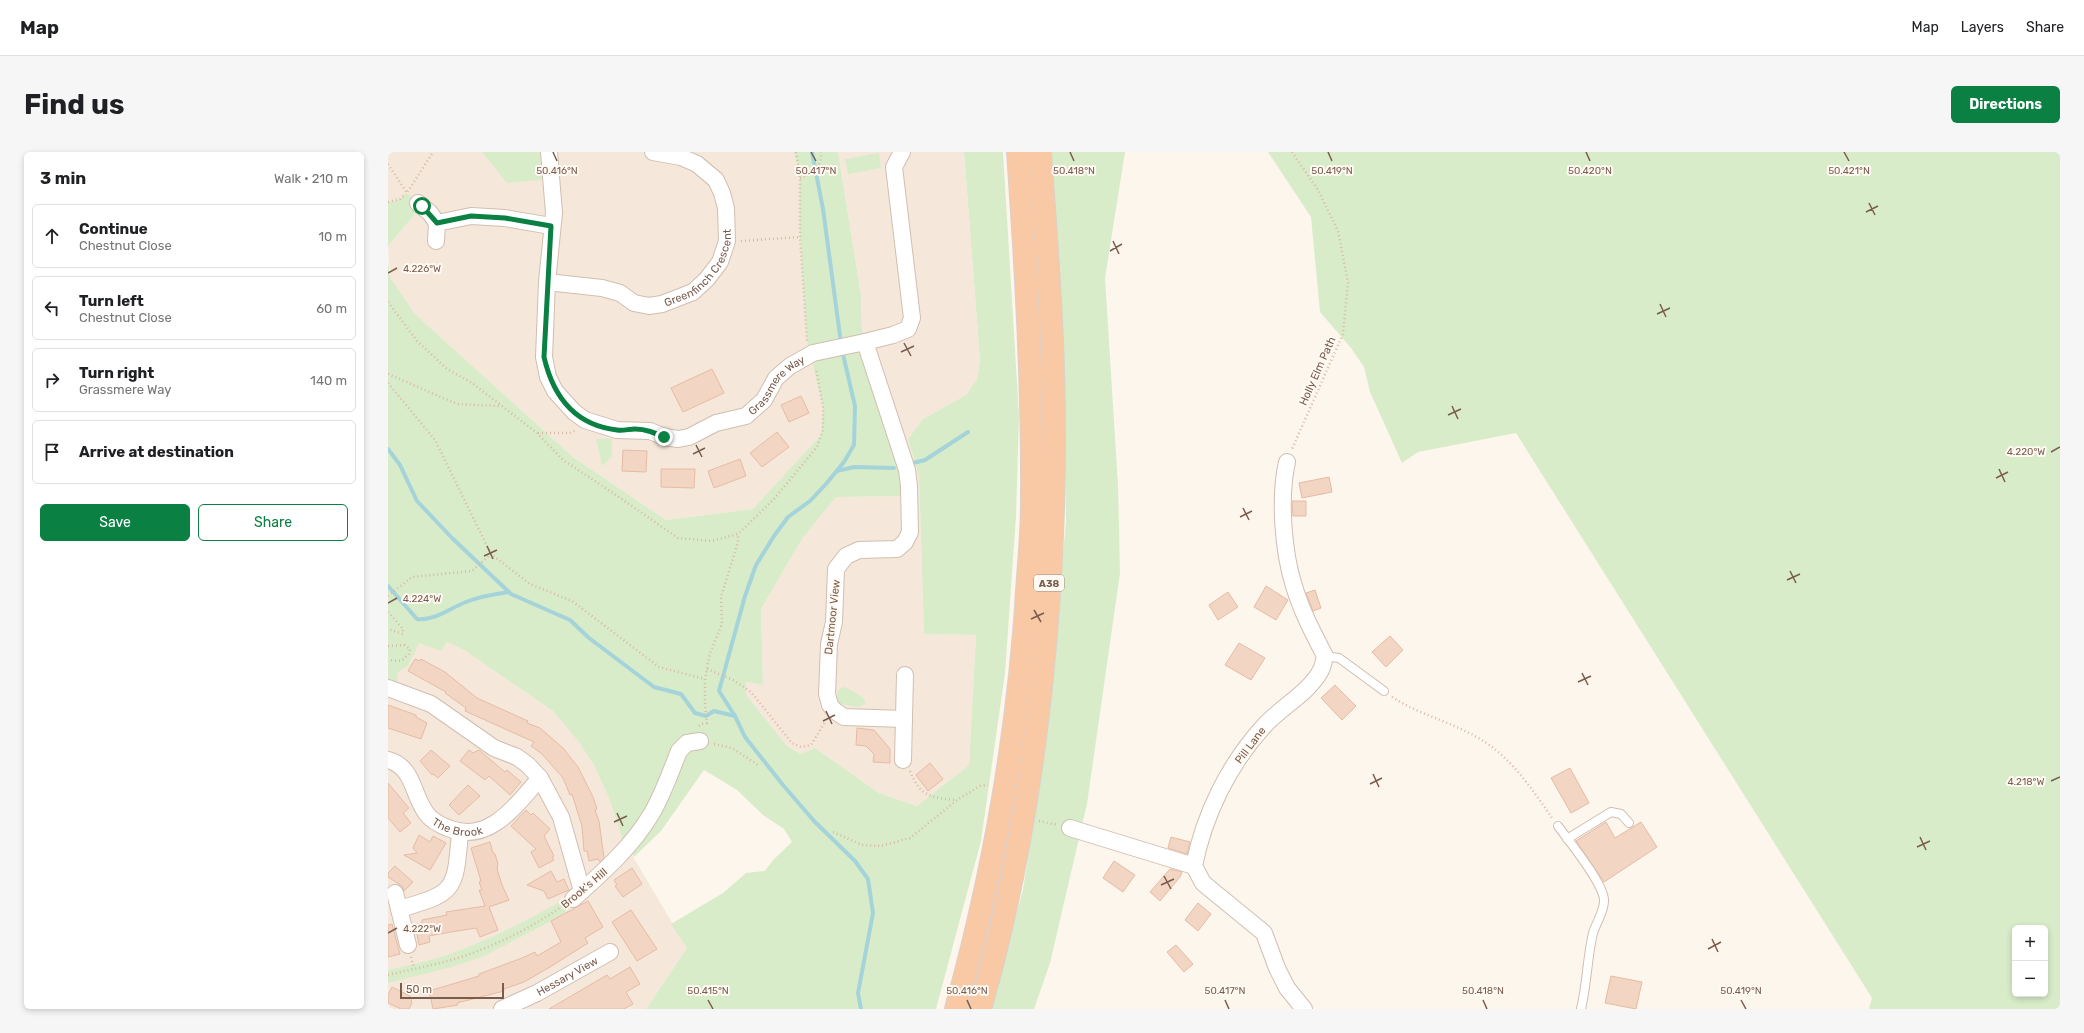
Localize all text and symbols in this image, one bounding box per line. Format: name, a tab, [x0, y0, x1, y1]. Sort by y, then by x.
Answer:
text: Map	[20, 16, 59, 39]
text: Map	[1912, 19, 1939, 36]
text: Layers	[1961, 19, 2004, 36]
text: Share	[2026, 19, 2064, 36]
button: Directions	[1951, 86, 2060, 123]
text: Find us	[24, 88, 124, 121]
text: 50.416°N	[536, 165, 578, 177]
text: 50.417°N	[796, 165, 836, 177]
text: 50.418°N	[1053, 165, 1095, 177]
text: 50.419°N	[1311, 165, 1353, 177]
text: 50.420°N	[1568, 165, 1612, 177]
text: 50.421°N	[1828, 165, 1870, 177]
text: 3 min	[40, 168, 86, 188]
text: Walk · 210 m	[274, 171, 348, 186]
route start	[413, 197, 431, 215]
text: Continue	[79, 220, 148, 238]
icon: ahead	[41, 225, 63, 247]
street label: Greenfinch Crescent	[662, 228, 734, 310]
text: 10 m	[318, 229, 347, 244]
text: Chestnut Close	[79, 238, 172, 253]
text: 4.226°W	[403, 263, 441, 275]
text: Turn left	[79, 292, 144, 310]
icon: left	[41, 297, 63, 319]
text: 60 m	[316, 301, 347, 316]
text: Chestnut Close	[79, 310, 172, 325]
street label: Holly Elm Path	[1297, 335, 1338, 408]
street label: Grassmere Way	[746, 353, 807, 418]
text: Turn right	[79, 364, 154, 382]
icon: right	[41, 369, 63, 391]
text: 140 m	[310, 373, 347, 388]
text: Grassmere Way	[79, 382, 171, 397]
route end	[655, 428, 673, 446]
icon: arrive	[41, 441, 63, 463]
text: Arrive at destination	[79, 443, 234, 461]
text: 4.220°W	[2007, 446, 2045, 458]
button: Save	[40, 504, 190, 541]
button: Share	[198, 504, 348, 541]
road number: A38	[1034, 575, 1064, 591]
street label: Dartmoor View	[822, 579, 843, 655]
text: 4.224°W	[403, 593, 441, 605]
street label: Pill Lane	[1232, 724, 1268, 766]
text: 4.218°W	[2008, 776, 2044, 788]
street label: The Brook	[430, 815, 485, 839]
street label: Brook's Hill	[559, 865, 610, 911]
text: 4.222°W	[403, 923, 441, 935]
map controls	[2012, 925, 2048, 997]
button: +	[2012, 925, 2048, 961]
street label: Hessary View	[534, 954, 601, 999]
button: −	[2012, 961, 2048, 997]
scale bar	[400, 981, 504, 1000]
text: 50 m	[406, 983, 432, 996]
text: 50.415°N	[687, 985, 729, 997]
text: 50.416°N	[946, 985, 988, 997]
text: 50.417°N	[1205, 985, 1245, 997]
text: 50.418°N	[1462, 985, 1504, 997]
text: 50.419°N	[1720, 985, 1762, 997]

